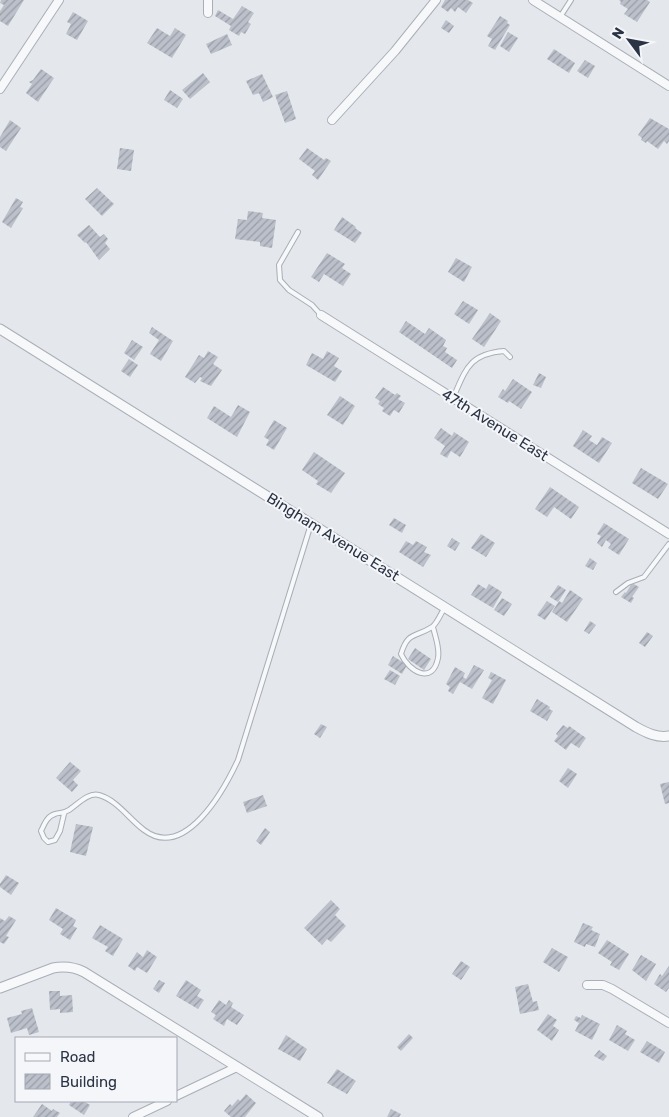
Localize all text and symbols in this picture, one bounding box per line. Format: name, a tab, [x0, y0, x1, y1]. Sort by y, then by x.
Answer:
north arrow	[604, 15, 654, 65]
text: N	[609, 25, 628, 42]
street label: 47th Avenue East	[438, 385, 552, 465]
street label: Bingham Avenue East	[263, 489, 403, 585]
legend	[15, 1037, 178, 1102]
text: Road	[60, 1048, 96, 1066]
text: Building	[60, 1073, 117, 1091]

